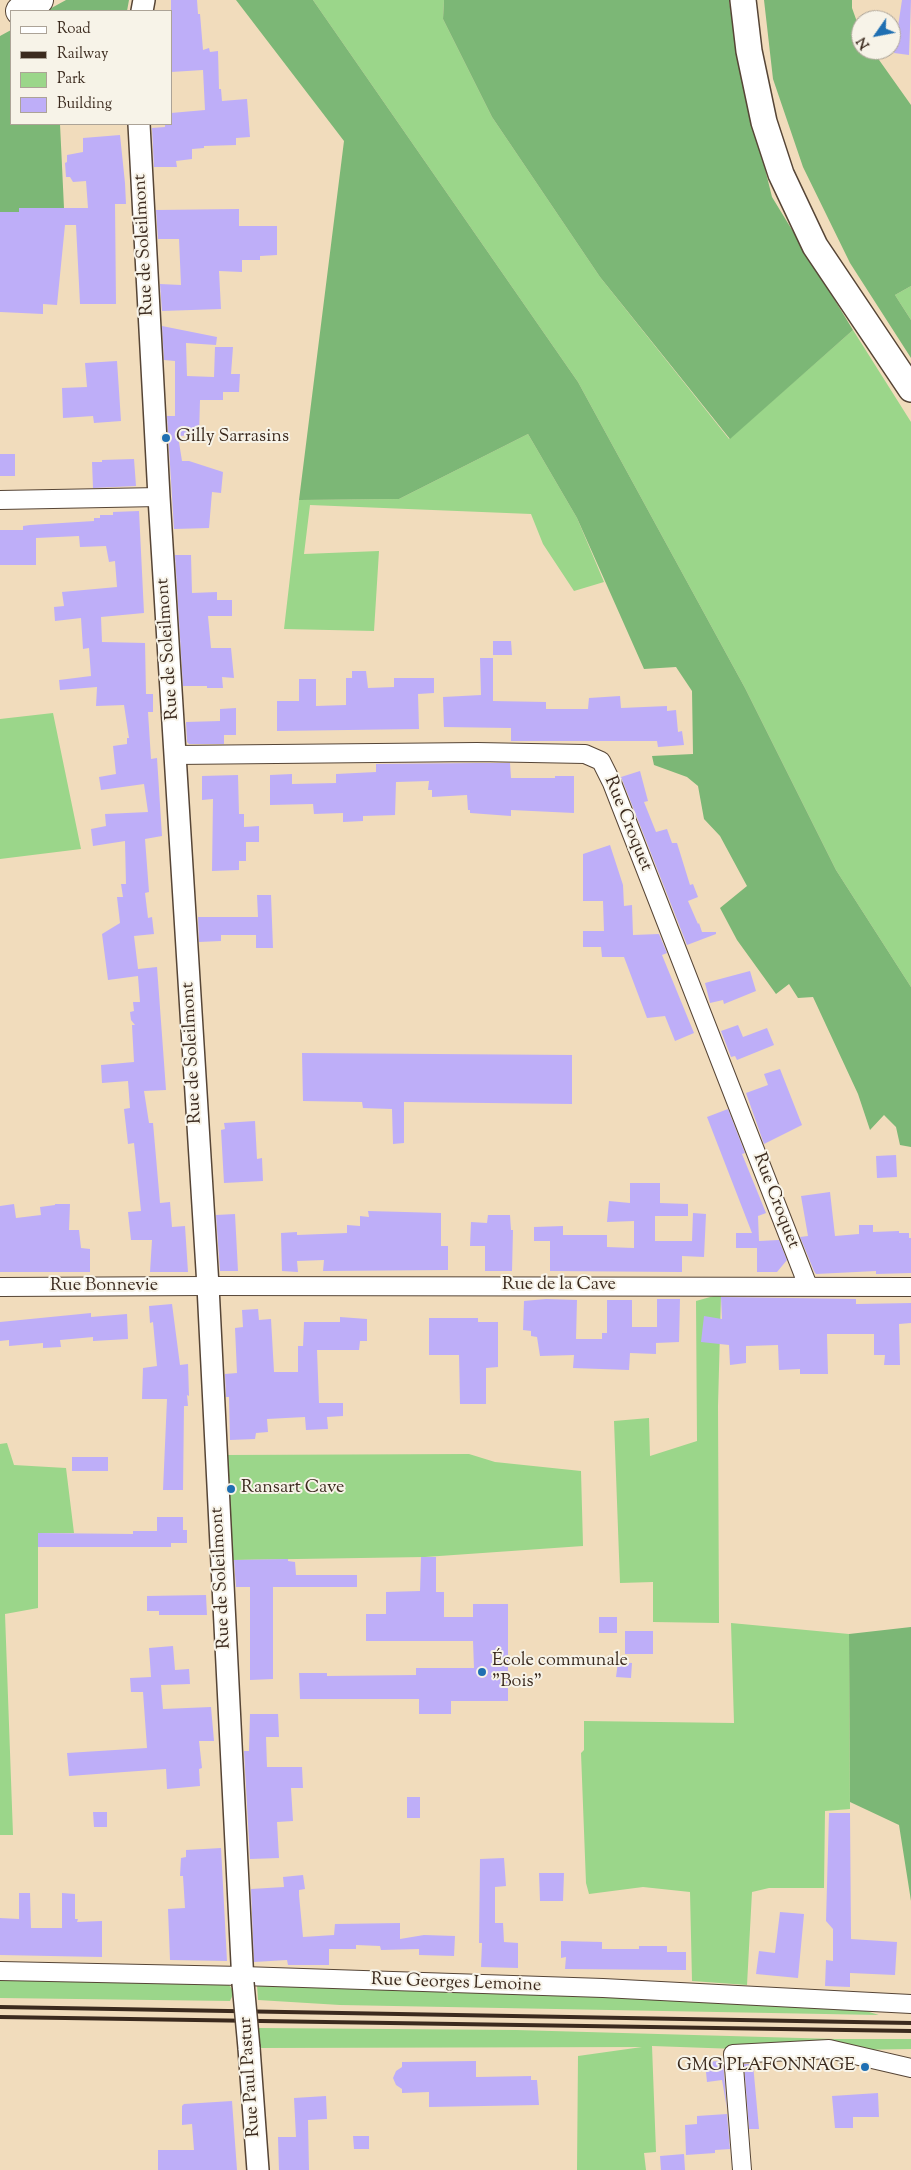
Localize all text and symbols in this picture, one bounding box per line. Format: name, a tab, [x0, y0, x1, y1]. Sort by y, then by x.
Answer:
legend	[10, 10, 172, 125]
north arrow	[851, 10, 901, 60]
text: Road	[57, 19, 91, 40]
text: N	[853, 32, 876, 53]
text: Railway	[57, 44, 108, 65]
text: Park	[57, 69, 86, 90]
text: Building	[57, 94, 112, 115]
street label: Rue de Soleilmont	[130, 173, 160, 317]
place label: Gilly Sarrasins	[176, 427, 289, 449]
marker: Gilly Sarrasins	[160, 432, 172, 444]
street label: Rue de Soleilmont	[153, 577, 185, 721]
street label: Rue Croquet	[598, 773, 656, 875]
street label: Rue de Soleilmont	[178, 981, 208, 1125]
street label: Rue Croquet	[747, 1150, 803, 1252]
street label: Rue de la Cave	[502, 1275, 616, 1297]
street label: Rue Bonnevie	[50, 1276, 158, 1298]
place label: Ransart Cave	[241, 1478, 344, 1500]
marker: Ransart Cave	[225, 1483, 237, 1495]
street label: Rue de Soleilmont	[207, 1506, 237, 1650]
place label: École communale "Bois"	[492, 1651, 628, 1694]
marker: École communale "Bois"	[476, 1666, 488, 1678]
street label: Rue Georges Lemoine	[370, 1970, 542, 1998]
street label: Rue Paul Pastur	[236, 2016, 266, 2138]
place label: GMG PLAFONNAGE	[677, 2056, 855, 2078]
marker: GMG PLAFONNAGE	[859, 2061, 871, 2073]

